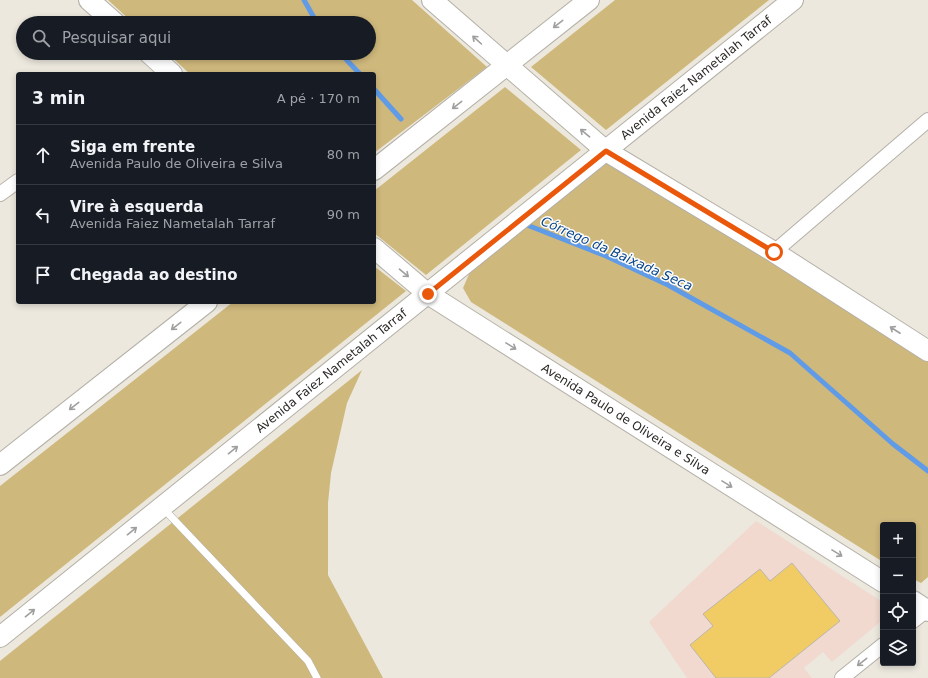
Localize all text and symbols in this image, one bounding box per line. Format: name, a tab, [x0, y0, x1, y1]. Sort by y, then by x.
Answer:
street label: Avenida Faiez Nametalah Tarraf	[618, 12, 775, 143]
search box	[16, 16, 376, 60]
one-way arrow	[553, 20, 564, 28]
icon: search	[30, 27, 52, 49]
text: Pesquisar aqui	[62, 29, 171, 47]
one-way arrow	[472, 35, 482, 44]
text: 3 min	[32, 88, 85, 108]
text: A pé · 170 m	[277, 91, 360, 106]
one-way arrow	[451, 100, 462, 109]
one-way arrow	[579, 128, 590, 137]
text: Siga em frente	[70, 138, 195, 156]
icon: ahead	[32, 144, 54, 166]
text: 80 m	[327, 147, 360, 162]
text: Avenida Paulo de Oliveira e Silva	[70, 156, 283, 171]
text: Vire à esquerda	[70, 198, 204, 216]
icon: left	[32, 204, 54, 226]
text: 90 m	[327, 207, 360, 222]
water label: Córrego da Baixada Seca	[539, 213, 695, 294]
text: Avenida Faiez Nametalah Tarraf	[70, 216, 275, 231]
route start	[765, 243, 783, 261]
icon: arrive	[32, 264, 54, 286]
text: Chegada ao destino	[70, 266, 238, 284]
one-way arrow	[398, 269, 409, 278]
route end	[419, 285, 437, 303]
street label: Avenida Faiez Nametalah Tarraf	[253, 306, 410, 436]
one-way arrow	[171, 322, 182, 330]
one-way arrow	[889, 325, 901, 333]
one-way arrow	[505, 343, 517, 351]
street label: Avenida Paulo de Oliveira e Silva	[539, 361, 713, 478]
one-way arrow	[69, 402, 80, 411]
one-way arrow	[228, 446, 239, 454]
one-way arrow	[721, 480, 733, 488]
map controls	[880, 522, 916, 666]
button: +	[880, 522, 916, 558]
one-way arrow	[126, 527, 137, 536]
one-way arrow	[831, 549, 842, 557]
button: −	[880, 558, 916, 594]
button: locate	[880, 594, 916, 630]
one-way arrow	[25, 608, 36, 617]
button: layers	[880, 630, 916, 666]
one-way arrow	[857, 657, 868, 666]

